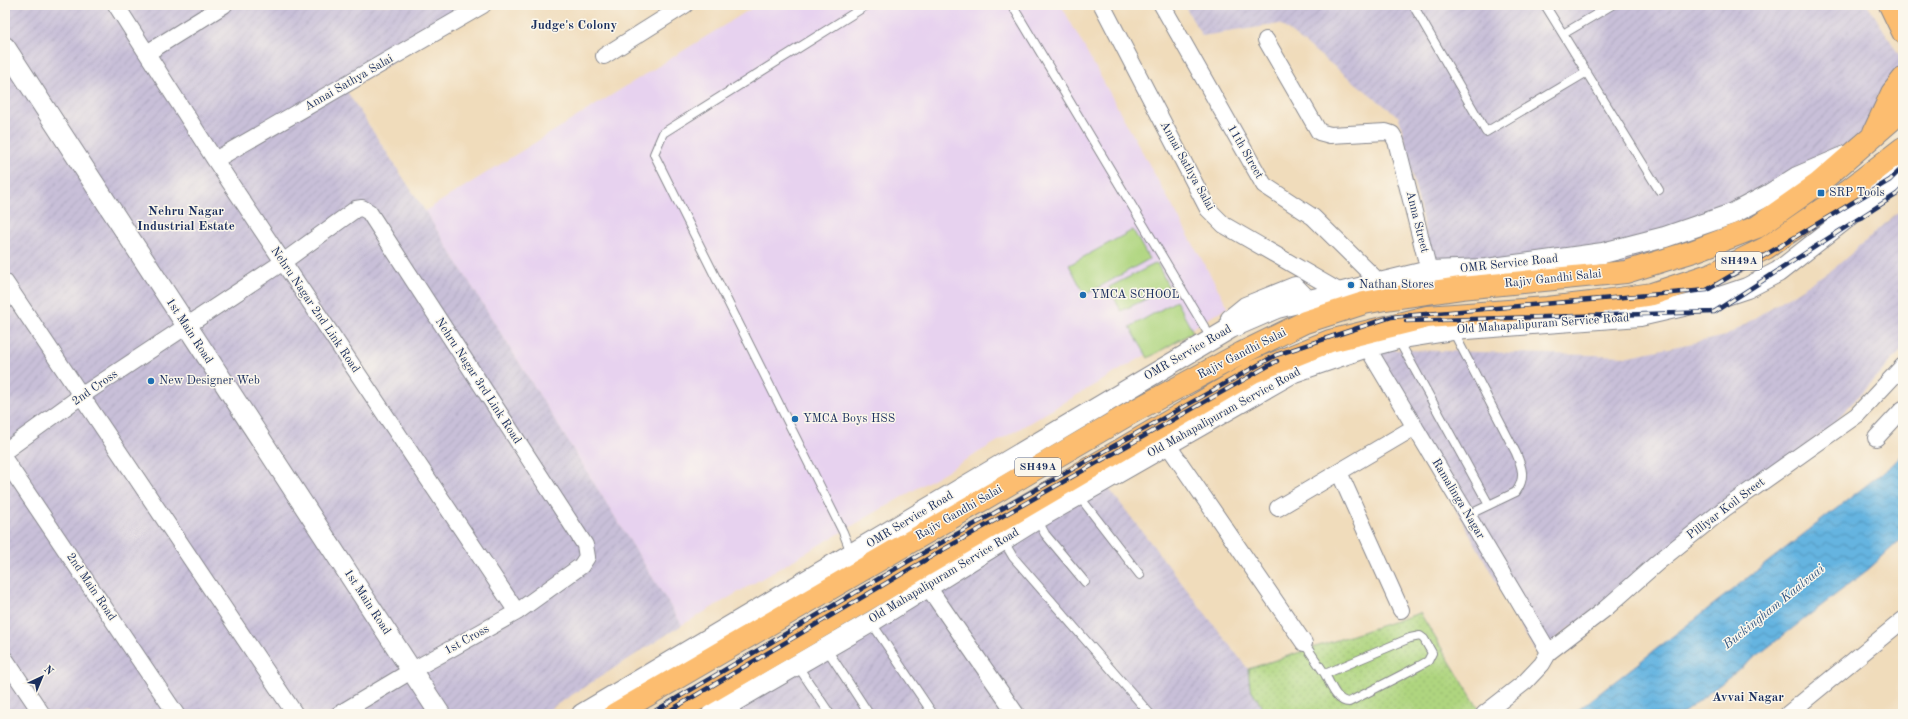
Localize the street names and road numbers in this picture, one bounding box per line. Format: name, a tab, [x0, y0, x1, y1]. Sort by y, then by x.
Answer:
street label: Annai Sathya Salai	[303, 53, 395, 113]
street label: Annai Sathya Salai	[1158, 119, 1216, 213]
street label: 11th Street	[1225, 123, 1265, 181]
street label: Anna Street	[1404, 190, 1430, 254]
street label: Nehru Nagar 2nd Link Road	[268, 245, 362, 375]
road number: SH49A	[1716, 252, 1762, 270]
street label: OMR Service Road	[1459, 253, 1559, 275]
street label: Rajiv Gandhi Salai	[1504, 268, 1602, 290]
street label: 1st Main Road	[163, 296, 215, 366]
street label: Old Mahapalipuram Service Road	[1456, 312, 1630, 336]
street label: Nehru Nagar 3rd Link Road	[433, 316, 523, 446]
street label: OMR Service Road	[1142, 323, 1234, 383]
street label: Rajiv Gandhi Salai	[1196, 327, 1288, 381]
street label: Old Mahapalipuram Service Road	[1145, 366, 1303, 460]
street label: 2nd Cross	[70, 368, 120, 408]
street label: Ramalinga Nagar	[1429, 457, 1487, 541]
road number: SH49A	[1015, 458, 1061, 476]
street label: Pilliyar Koil Sreet	[1685, 476, 1767, 542]
street label: Rajiv Gandhi Salai	[914, 483, 1004, 543]
street label: OMR Service Road	[865, 489, 955, 551]
street label: Old Mahapalipuram Service Road	[867, 526, 1021, 626]
street label: 2nd Main Road	[64, 551, 118, 623]
street label: 1st Main Road	[341, 567, 393, 637]
street label: 1st Cross	[443, 623, 491, 657]

